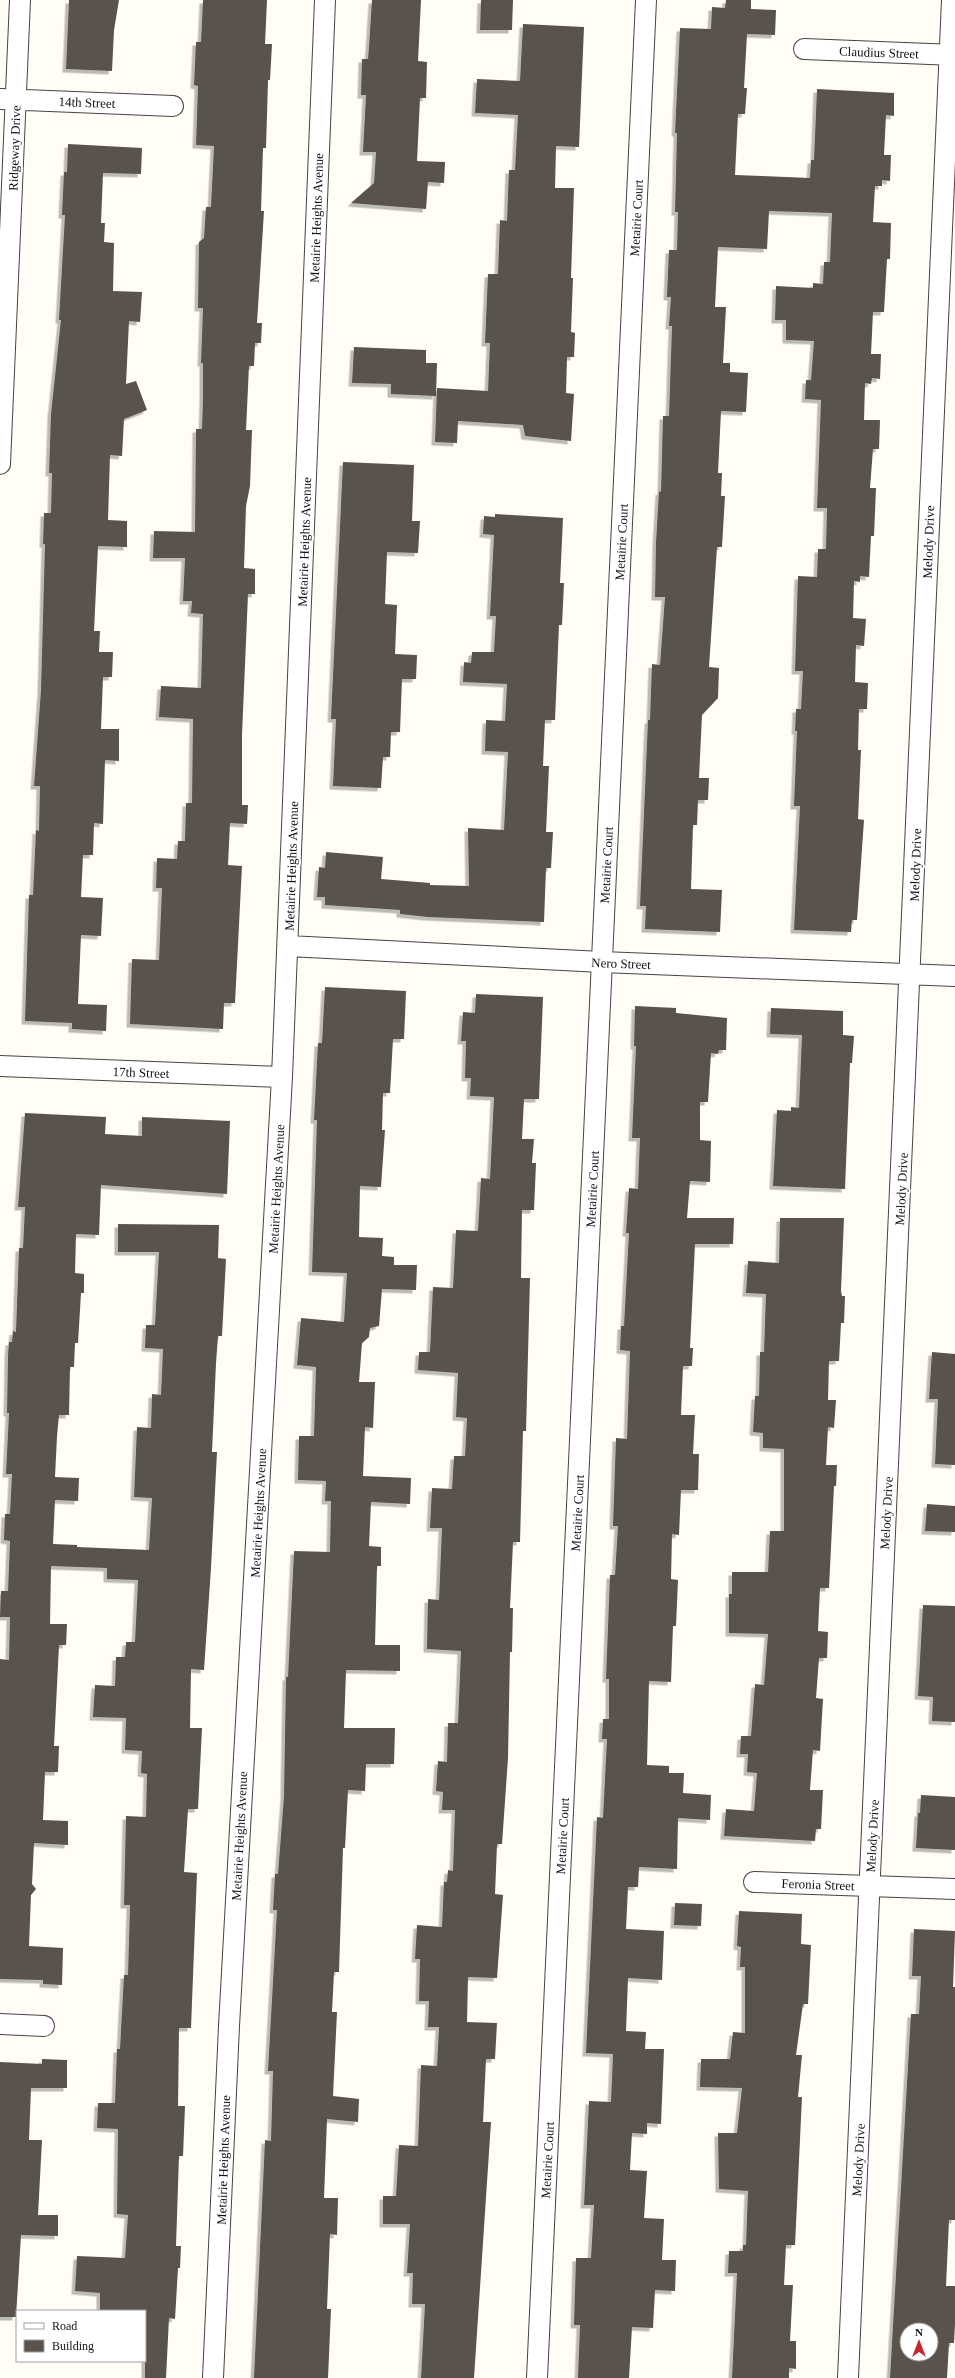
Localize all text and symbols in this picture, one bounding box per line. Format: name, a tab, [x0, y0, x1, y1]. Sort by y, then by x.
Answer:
street label: Claudius Street	[839, 44, 920, 61]
street label: 14th Street	[58, 94, 116, 111]
street label: Ridgeway Drive	[6, 105, 23, 191]
street label: Metairie Heights Avenue	[307, 153, 326, 283]
street label: Metairie Court	[627, 179, 646, 257]
street label: Metairie Heights Avenue	[295, 477, 314, 607]
street label: Metairie Court	[612, 503, 631, 581]
street label: Melody Drive	[920, 505, 937, 579]
street label: Metairie Heights Avenue	[282, 801, 301, 931]
street label: Metairie Court	[597, 826, 616, 904]
street label: Melody Drive	[907, 828, 924, 902]
street label: Nero Street	[591, 955, 651, 972]
street label: 17th Street	[112, 1064, 170, 1081]
street label: Metairie Heights Avenue	[266, 1124, 287, 1254]
street label: Metairie Court	[583, 1150, 602, 1228]
street label: Melody Drive	[892, 1152, 911, 1226]
street label: Metairie Heights Avenue	[248, 1448, 269, 1578]
street label: Metairie Court	[568, 1474, 587, 1552]
street label: Melody Drive	[877, 1476, 896, 1550]
street label: Metairie Heights Avenue	[229, 1771, 250, 1901]
street label: Metairie Court	[553, 1797, 572, 1875]
street label: Melody Drive	[863, 1799, 882, 1873]
street label: Feronia Street	[781, 1876, 855, 1893]
street label: Metairie Heights Avenue	[214, 2095, 233, 2225]
street label: Metairie Court	[538, 2121, 557, 2199]
street label: Melody Drive	[849, 2123, 868, 2197]
legend	[16, 2310, 146, 2362]
text: Road	[52, 2319, 77, 2333]
north arrow	[899, 2322, 939, 2362]
text: N	[915, 2326, 923, 2338]
text: Building	[52, 2339, 94, 2353]

